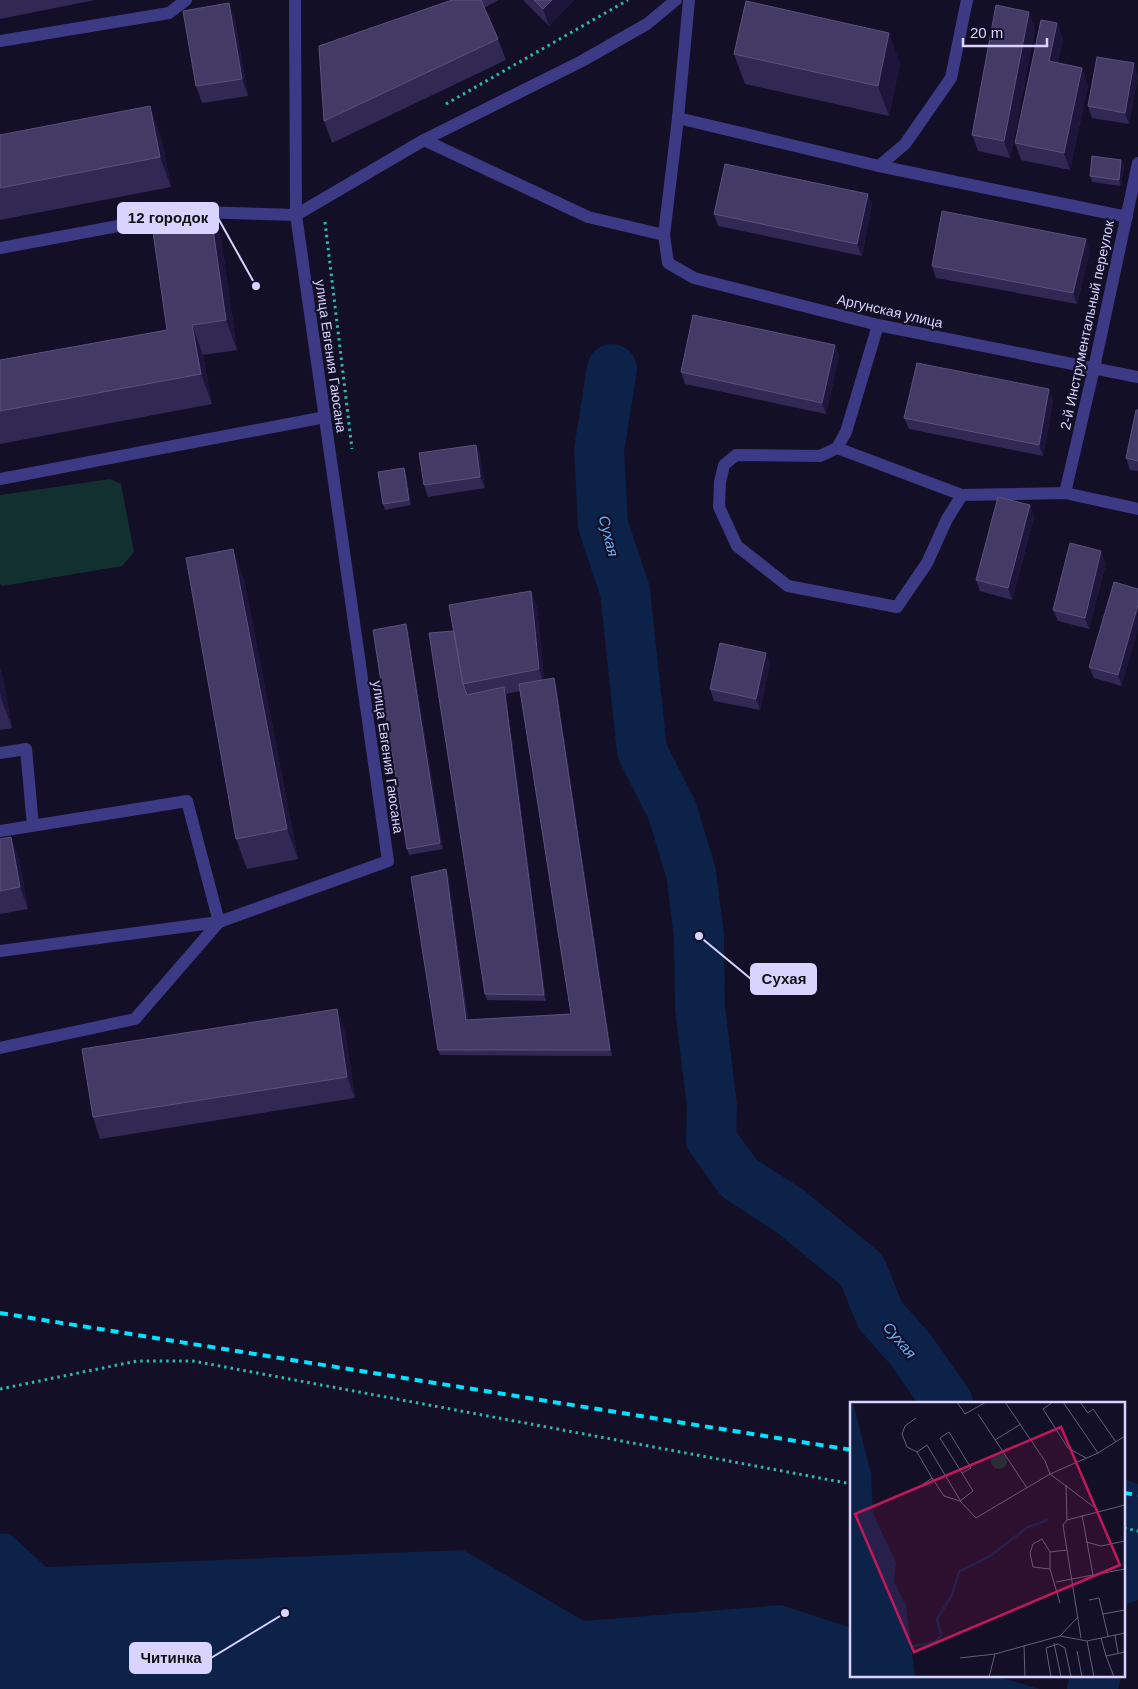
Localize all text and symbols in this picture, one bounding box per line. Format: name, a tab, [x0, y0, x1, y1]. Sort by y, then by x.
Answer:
scale bar	[963, 15, 1047, 47]
text: 20 m	[970, 24, 1003, 41]
callout: 12 городок	[118, 203, 218, 233]
text: 12 городок	[128, 209, 209, 226]
street label: 2-й Инструментальный переулок	[1057, 218, 1117, 431]
street label: улица Евгения Гаюсана	[312, 279, 350, 434]
street label: Аргунская улица	[836, 291, 945, 331]
water label: Сухая	[596, 514, 622, 558]
street label: улица Евгения Гаюсана	[369, 680, 407, 835]
callout: Сухая	[751, 964, 816, 994]
text: Сухая	[762, 970, 806, 987]
water label: Сухая	[880, 1319, 920, 1361]
inset map	[850, 1402, 1126, 1676]
callout: Читинка	[130, 1643, 211, 1673]
text: Читинка	[140, 1649, 202, 1666]

